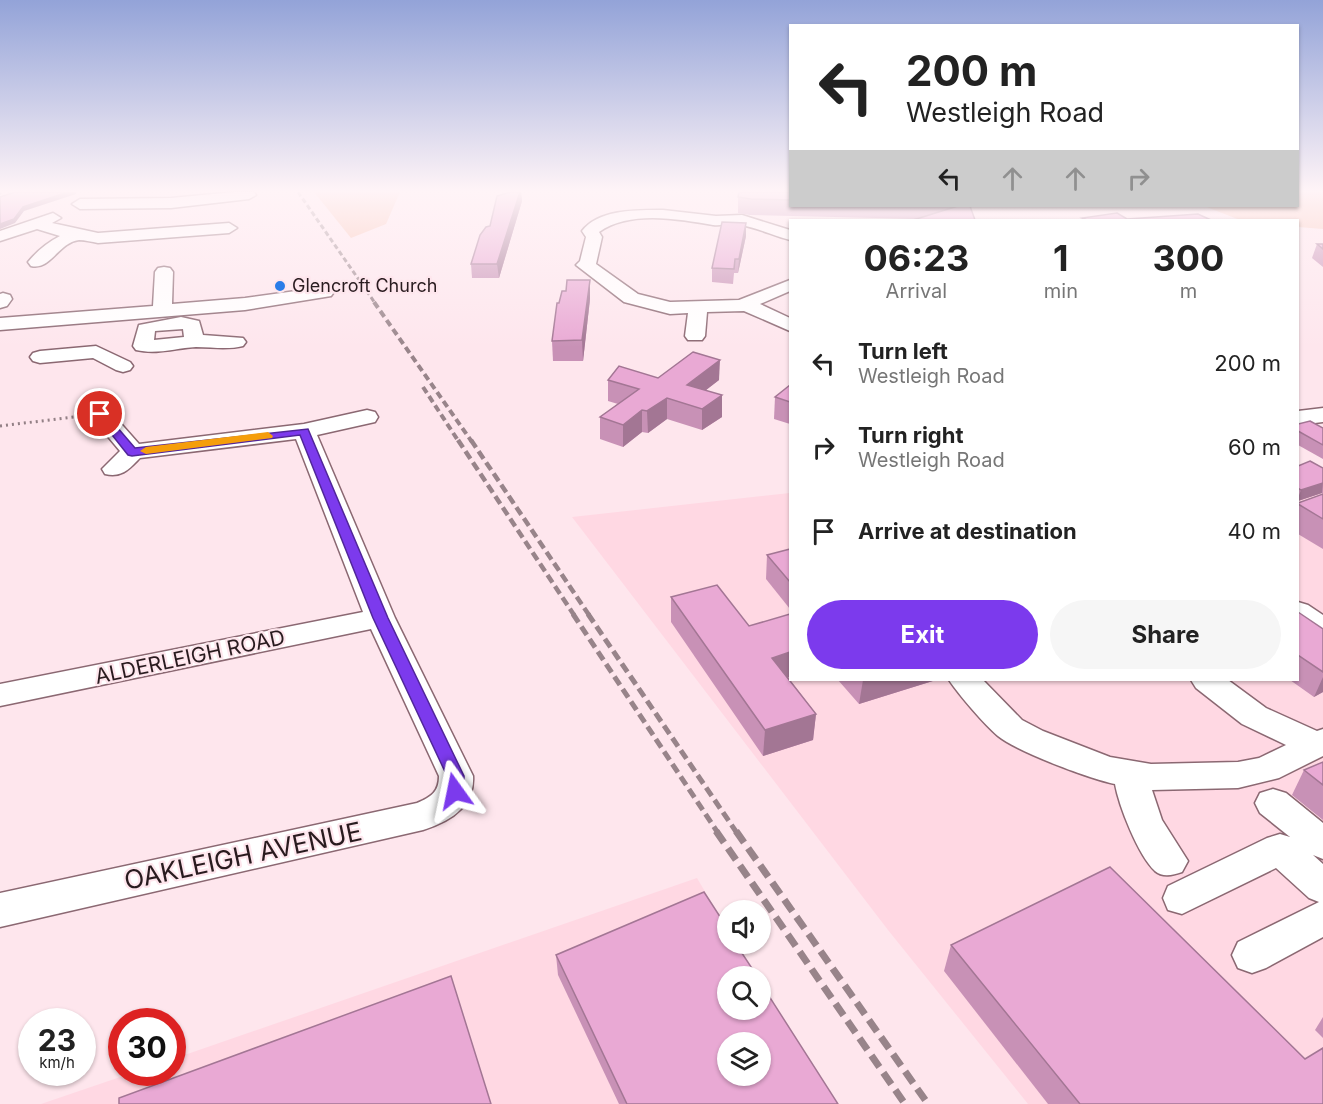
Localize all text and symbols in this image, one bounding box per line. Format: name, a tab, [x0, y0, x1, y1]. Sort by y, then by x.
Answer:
text: 200 m	[906, 45, 1037, 96]
icon: left	[807, 48, 885, 126]
text: Westleigh Road	[906, 96, 1104, 129]
icon: left	[933, 162, 966, 195]
icon: ahead	[996, 162, 1029, 195]
icon: ahead	[1059, 162, 1092, 195]
icon: right	[1122, 162, 1155, 195]
text: 06:23	[864, 236, 969, 280]
text: 1	[1053, 236, 1069, 280]
text: 300	[1153, 236, 1224, 280]
place label: Glencroft Church	[292, 275, 437, 296]
marker: Glencroft Church	[273, 279, 287, 293]
text: Arrival	[886, 279, 947, 303]
text: min	[1044, 279, 1078, 303]
text: m	[1180, 279, 1197, 303]
text: Turn left	[858, 338, 948, 364]
icon: left	[807, 347, 840, 380]
text: 200 m	[1214, 350, 1281, 376]
text: Westleigh Road	[858, 364, 1005, 388]
pin	[74, 388, 125, 439]
icon: arrive	[83, 397, 116, 430]
text: Turn right	[858, 422, 964, 448]
icon: right	[807, 431, 840, 464]
text: 60 m	[1228, 434, 1281, 460]
text: Westleigh Road	[858, 448, 1005, 472]
icon: arrive	[807, 515, 840, 548]
text: Arrive at destination	[858, 518, 1077, 544]
text: 40 m	[1227, 518, 1281, 544]
button: Exit	[807, 600, 1038, 669]
button: Share	[1050, 600, 1281, 669]
street label: ALDERLEIGH ROAD	[93, 624, 287, 689]
position arrow	[423, 759, 487, 823]
street label: OAKLEIGH AVENUE	[121, 815, 364, 896]
map controls	[717, 900, 771, 1086]
button: sound	[717, 900, 771, 954]
button: search	[717, 966, 771, 1020]
speed limit sign: 30	[108, 1008, 186, 1086]
text: 23	[38, 1022, 76, 1058]
button: layers	[717, 1032, 771, 1086]
text: km/h	[39, 1053, 75, 1072]

